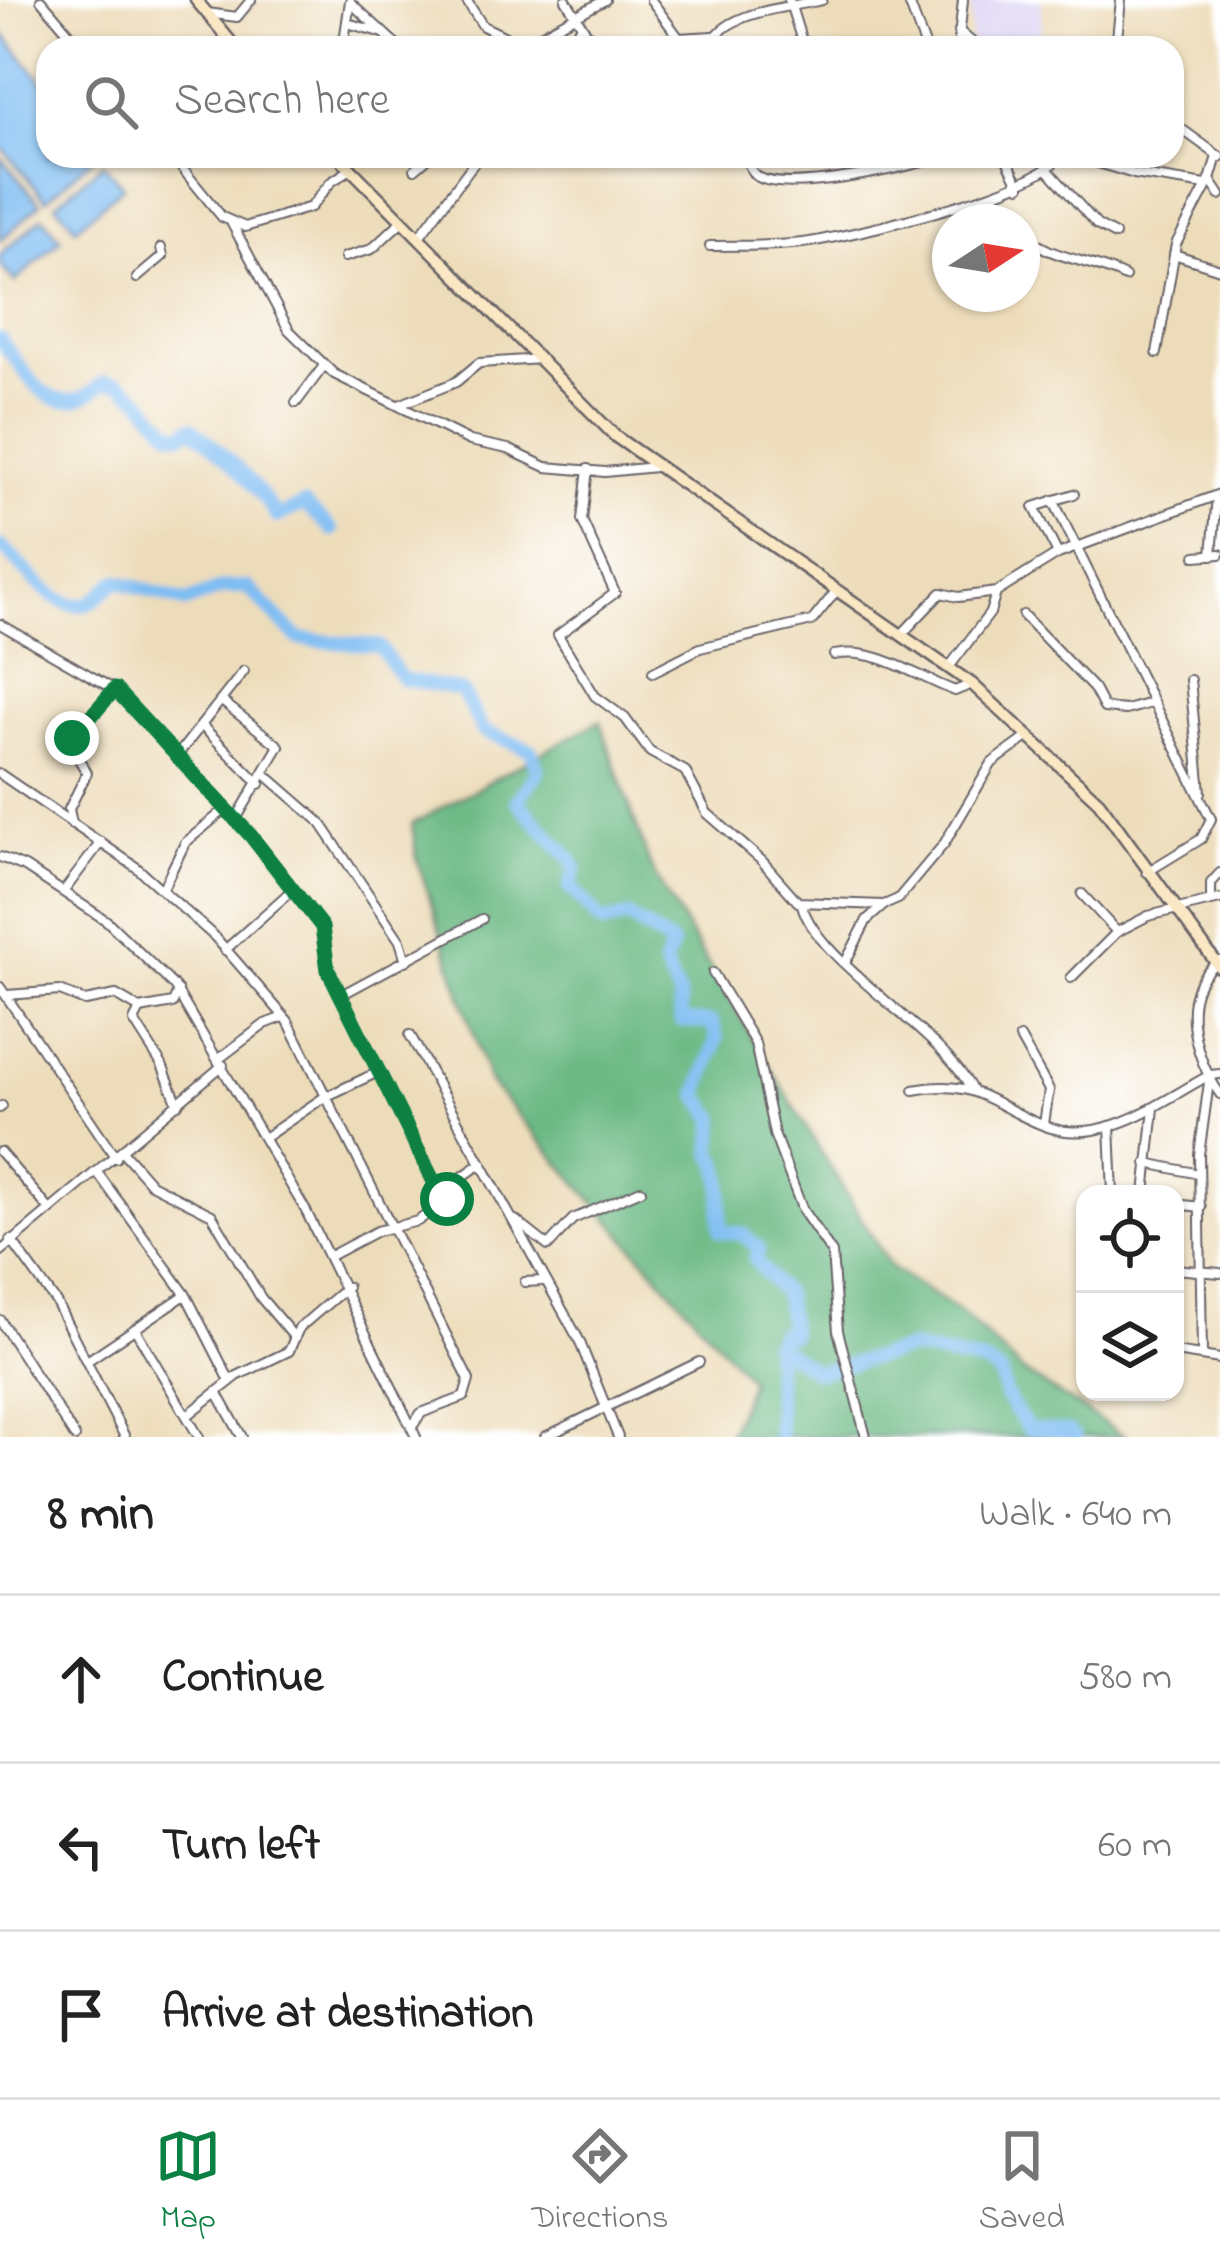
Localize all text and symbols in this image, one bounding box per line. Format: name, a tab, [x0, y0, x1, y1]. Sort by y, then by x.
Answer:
search box	[36, 36, 1184, 168]
icon: search	[78, 69, 144, 135]
text: Search here	[174, 69, 390, 135]
north arrow	[932, 204, 1040, 312]
route end	[45, 711, 99, 765]
route start	[420, 1172, 474, 1226]
map controls	[1076, 1185, 1184, 1401]
button: locate	[1076, 1185, 1184, 1293]
button: layers	[1076, 1293, 1184, 1401]
text: 8 min	[48, 1478, 154, 1553]
text: Walk · 640 m	[979, 1487, 1172, 1544]
icon: ahead	[48, 1646, 114, 1712]
text: Continue	[162, 1646, 323, 1712]
text: 580 m	[1078, 1650, 1172, 1707]
icon: left	[48, 1814, 114, 1880]
text: Turn left	[162, 1814, 320, 1880]
text: 60 m	[1098, 1818, 1172, 1875]
icon: arrive	[48, 1982, 114, 2048]
text: Arrive at destination	[162, 1982, 533, 2048]
tab: Map	[155, 2123, 221, 2243]
tab: Directions	[531, 2123, 668, 2243]
tab: Saved	[979, 2123, 1065, 2243]

